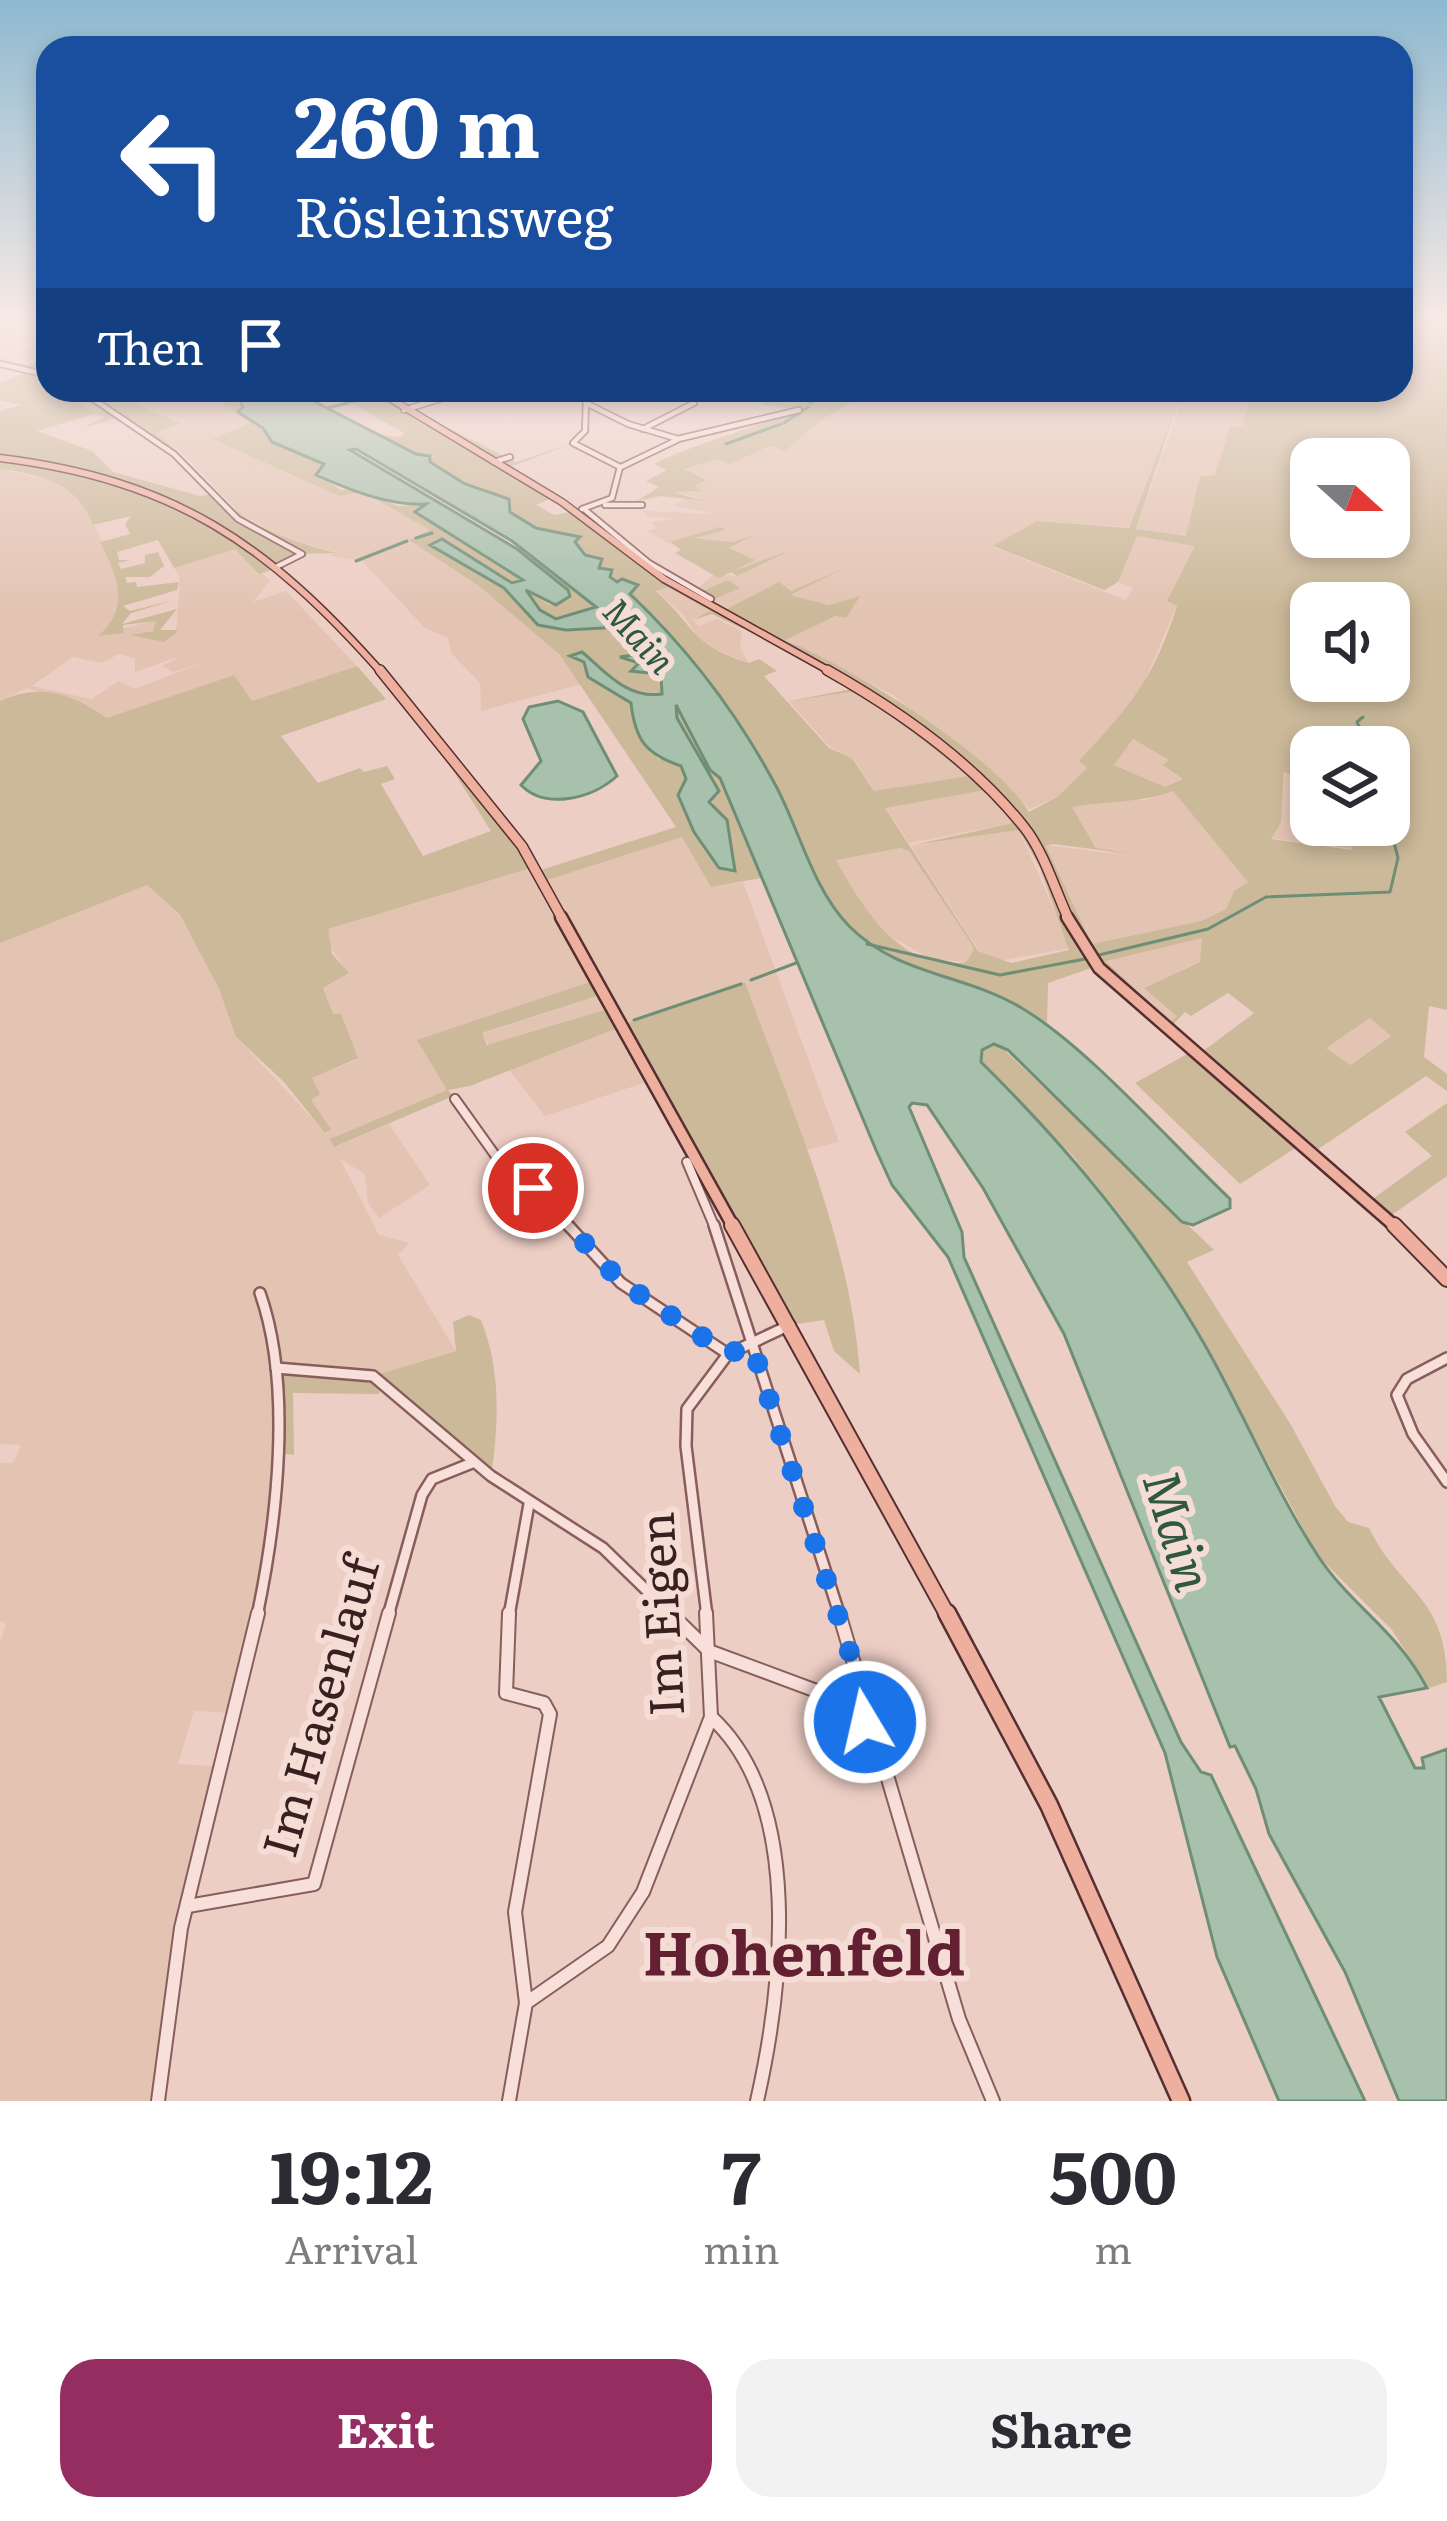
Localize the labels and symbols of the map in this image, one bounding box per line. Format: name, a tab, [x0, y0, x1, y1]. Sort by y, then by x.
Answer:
north arrow	[1290, 438, 1410, 558]
water label: Main	[592, 585, 689, 684]
pin	[482, 1137, 584, 1239]
water label: Main	[1127, 1461, 1235, 1599]
street label: Im Eigen	[618, 1510, 699, 1718]
street label: Im Hasenlauf	[241, 1544, 395, 1864]
position arrow	[802, 1659, 928, 1785]
district label: Hohenfeld	[643, 1905, 965, 1994]

